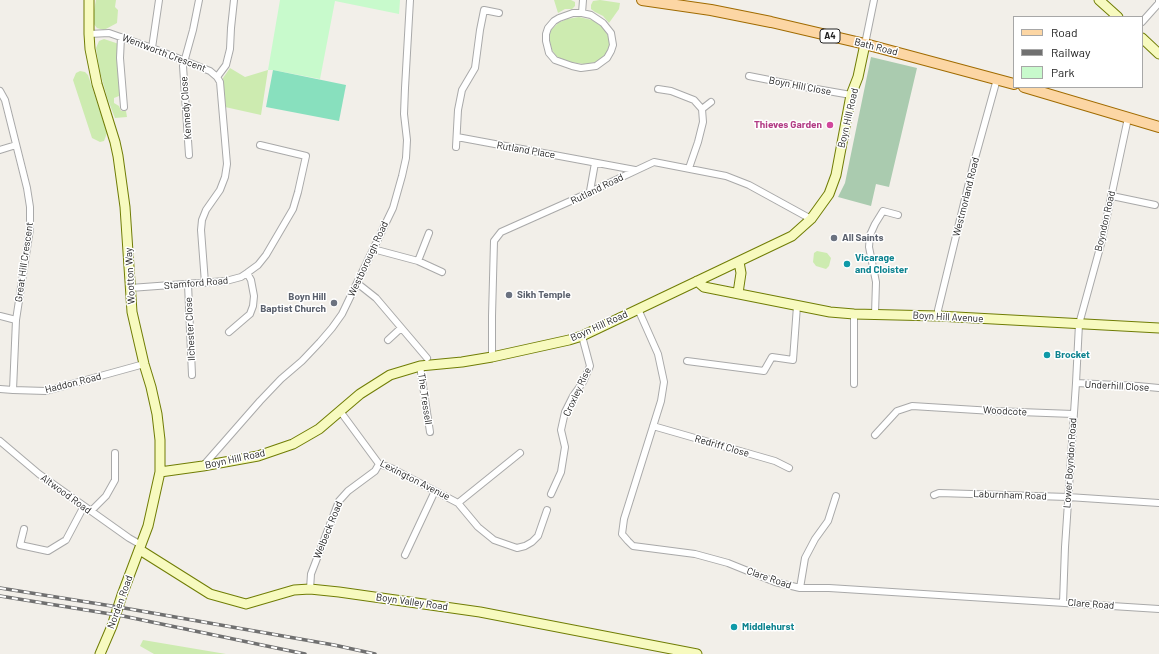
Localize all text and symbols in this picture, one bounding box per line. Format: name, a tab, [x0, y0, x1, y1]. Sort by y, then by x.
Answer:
legend	[1013, 16, 1143, 88]
text: Road	[1051, 25, 1078, 39]
road number: A4	[820, 29, 840, 43]
street label: Wentworth Crescent	[120, 31, 208, 75]
street label: Bath Road	[853, 36, 899, 58]
text: Railway	[1051, 45, 1090, 59]
text: Park	[1051, 65, 1075, 79]
street label: Boyn Hill Close	[768, 74, 832, 98]
street label: Kennedy Close	[178, 76, 194, 140]
street label: Boyn Hill Road	[835, 87, 861, 149]
place label: Thieves Garden	[754, 119, 822, 131]
marker: Thieves Garden	[825, 120, 835, 130]
street label: Rutland Place	[496, 139, 556, 161]
street label: Westmorland Road	[950, 156, 982, 238]
street label: Rutland Road	[569, 171, 625, 207]
street label: Boyndon Road	[1092, 190, 1118, 252]
street label: Westborough Road	[345, 219, 391, 299]
street label: Great Hill Crescent	[12, 221, 36, 303]
place label: All Saints	[842, 232, 884, 244]
marker: All Saints	[829, 233, 839, 243]
street label: Wootton Way	[123, 247, 137, 305]
place label: Vicarage and Cloister	[855, 252, 908, 276]
marker: Vicarage and Cloister	[842, 259, 852, 269]
street label: Stamford Road	[163, 274, 229, 292]
place label: Sikh Temple	[517, 289, 571, 301]
marker: Sikh Temple	[504, 290, 514, 300]
place label: Boyn Hill Baptist Church	[260, 291, 326, 314]
street label: Ilchester Close	[182, 297, 198, 361]
marker: Boyn Hill Baptist Church	[329, 298, 339, 308]
street label: Boyn Hill Road	[569, 308, 629, 344]
street label: Boyn Hill Avenue	[912, 309, 984, 325]
place label: Brocket	[1055, 349, 1090, 361]
marker: Brocket	[1042, 350, 1052, 360]
street label: Croxley Rise	[560, 366, 594, 418]
street label: Haddon Road	[44, 370, 102, 396]
street label: The Tressell	[415, 373, 435, 425]
street label: Underhill Close	[1084, 378, 1150, 394]
street label: Woodcote	[983, 404, 1027, 418]
street label: Lower Boyndon Road	[1061, 417, 1079, 509]
street label: Redriff Close	[693, 432, 751, 460]
street label: Boyn Hill Road	[204, 447, 266, 471]
street label: Lexington Avenue	[378, 457, 452, 503]
street label: Altwood Road	[38, 472, 94, 516]
street label: Laburnham Road	[973, 488, 1047, 502]
street label: Welbeck Road	[311, 499, 345, 561]
street label: Clare Road	[745, 565, 793, 591]
street label: Norden Road	[105, 574, 135, 630]
street label: Boyn Valley Road	[375, 591, 449, 613]
street label: Clare Road	[1067, 596, 1115, 612]
place label: Middlehurst	[742, 621, 794, 633]
marker: Middlehurst	[729, 622, 739, 632]

